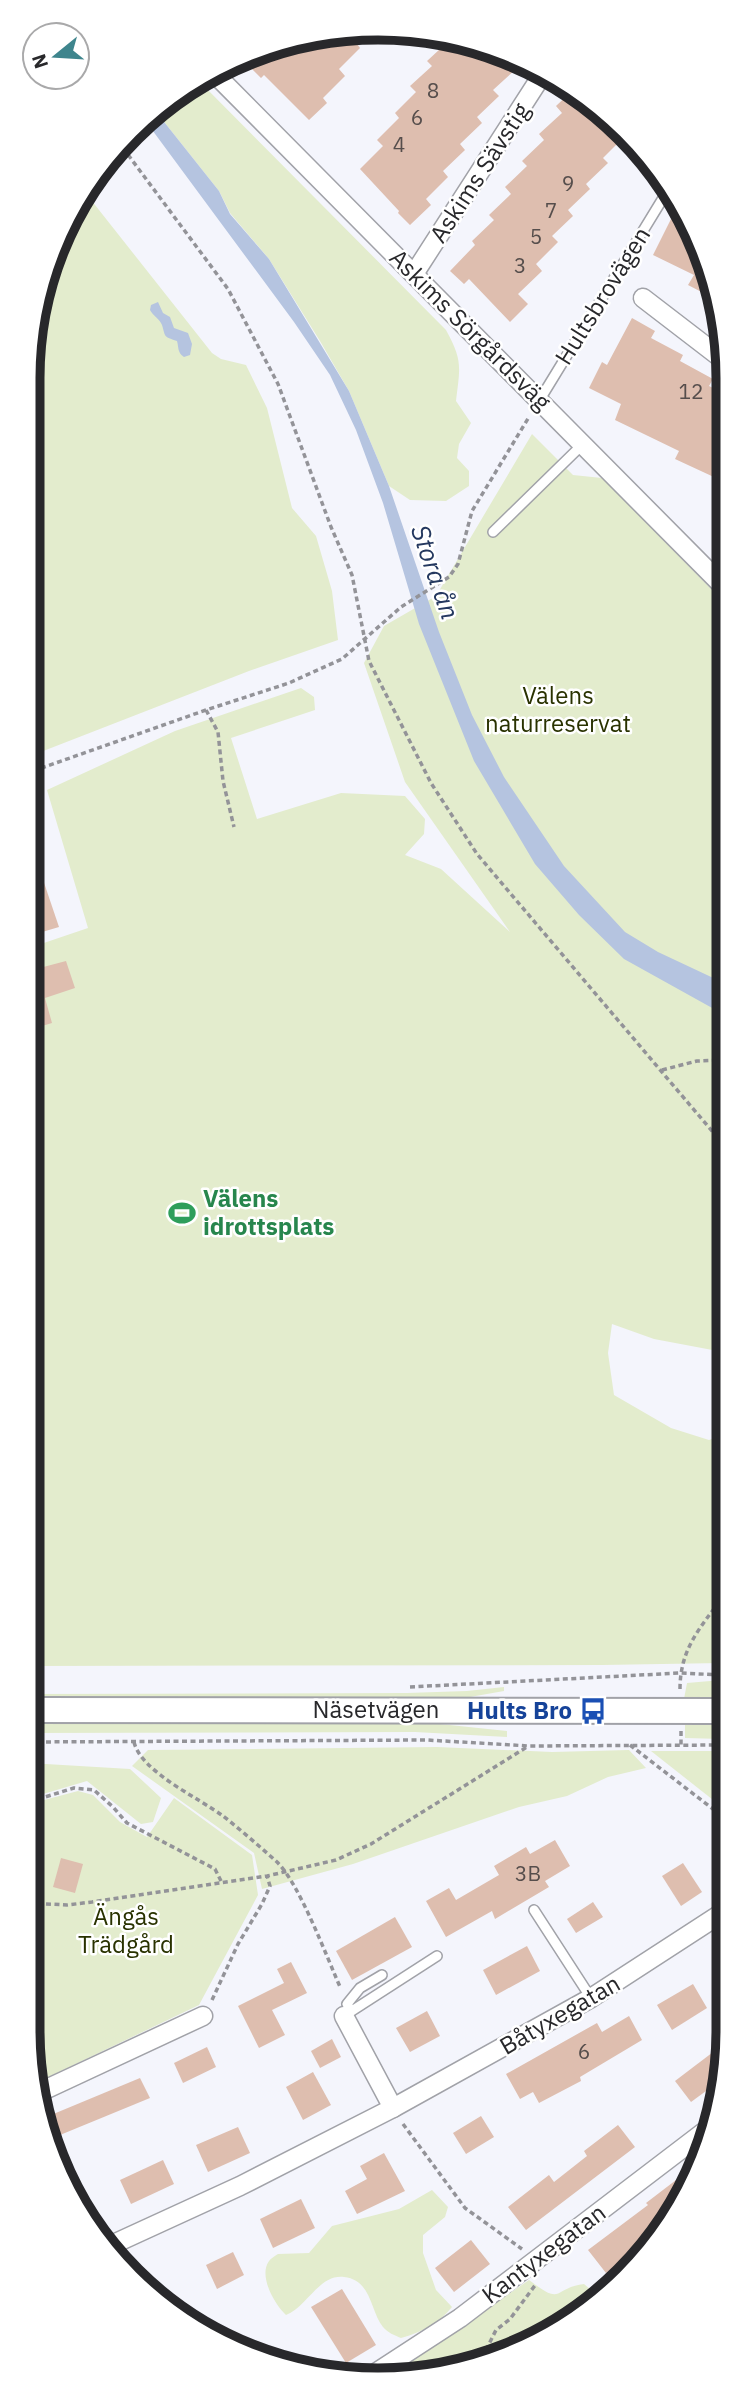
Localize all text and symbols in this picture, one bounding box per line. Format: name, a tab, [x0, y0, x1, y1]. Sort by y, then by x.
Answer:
north arrow	[21, 21, 91, 91]
text: N	[26, 51, 53, 72]
house number: 8	[427, 76, 439, 104]
street label: Askims Sävstig	[422, 96, 537, 249]
house number: 6	[411, 103, 423, 131]
house number: 4	[393, 130, 405, 158]
house number: 9	[562, 169, 574, 197]
house number: 7	[545, 196, 557, 224]
street label: Hultsbrovägen	[547, 221, 657, 370]
house number: 5	[530, 222, 542, 250]
street label: Askims Sörgårdsväg	[383, 242, 559, 417]
house number: 3	[514, 251, 526, 279]
house number: 12	[678, 377, 704, 405]
water label: Stora ån	[404, 520, 468, 623]
park label: Välens naturreservat	[485, 679, 631, 739]
place label: Välens idrottsplats	[203, 1182, 334, 1242]
sports icon: Välens idrottsplats	[167, 1198, 197, 1228]
street label: Näsetvägen	[313, 1693, 439, 1725]
place label: Hults Bro	[467, 1694, 572, 1726]
bus stop icon: Hults Bro	[578, 1696, 608, 1726]
house number: 3B	[515, 1859, 541, 1887]
park label: Ängås Trädgård	[78, 1900, 174, 1960]
street label: Båtyxegatan	[493, 1967, 626, 2062]
house number: 6	[578, 2037, 590, 2065]
street label: Kantyxegatan	[475, 2196, 612, 2310]

